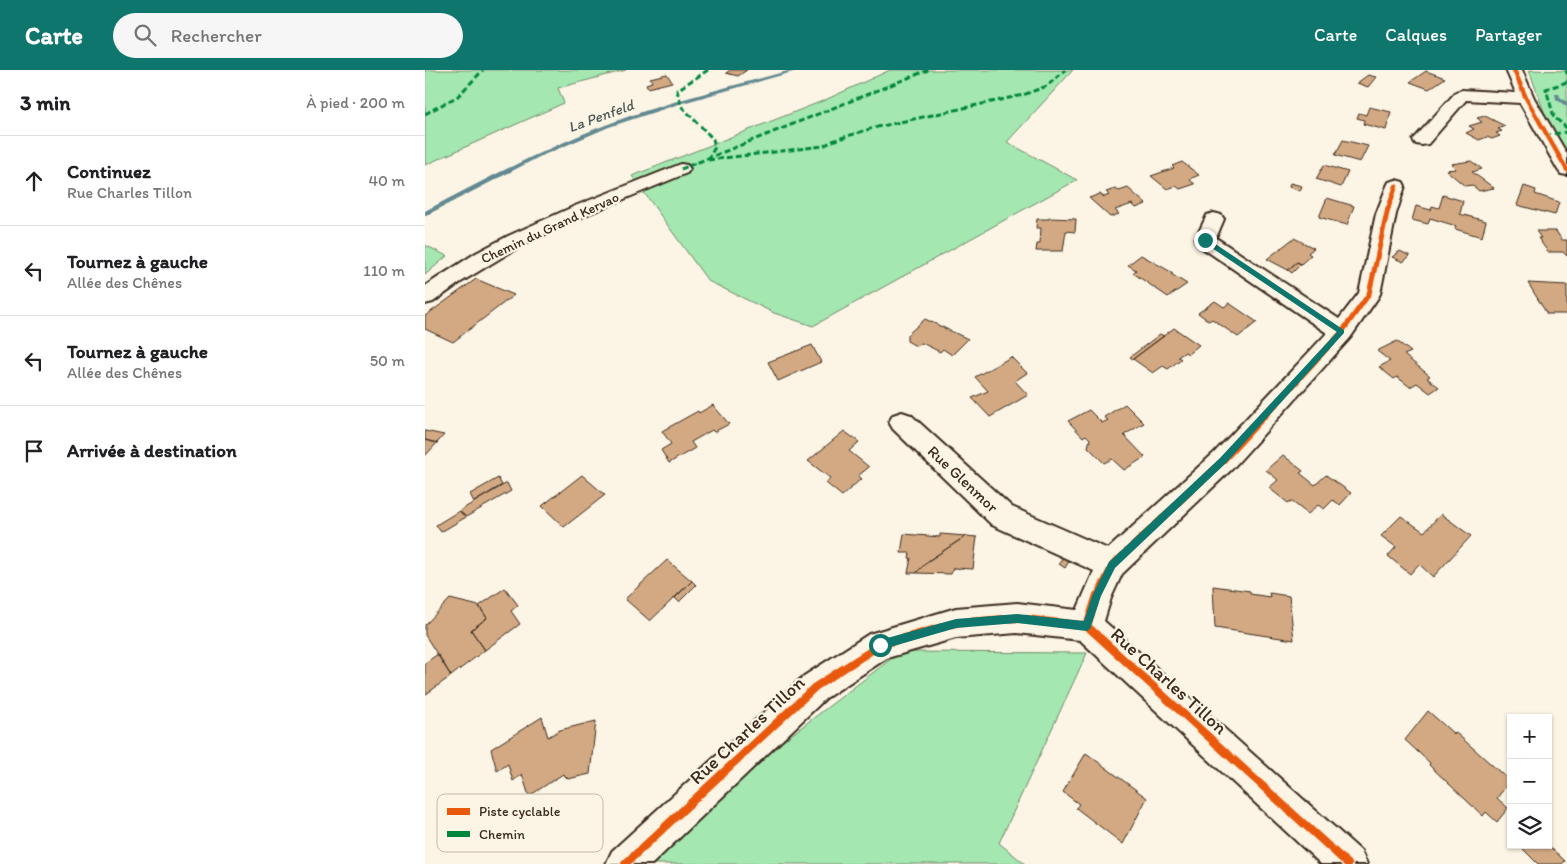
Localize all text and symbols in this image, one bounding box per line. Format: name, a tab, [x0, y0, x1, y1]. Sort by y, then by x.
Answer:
search box	[113, 13, 463, 58]
text: Carte	[25, 21, 83, 50]
icon: search	[131, 21, 159, 49]
text: Rechercher	[171, 24, 262, 47]
text: Carte	[1314, 24, 1357, 46]
text: Calques	[1385, 24, 1447, 46]
text: Partager	[1475, 24, 1542, 46]
text: 3 min	[20, 90, 70, 115]
text: À pied · 200 m	[306, 93, 405, 112]
water label: La Penfeld	[566, 95, 638, 136]
text: Continuez	[67, 160, 151, 183]
icon: ahead	[20, 167, 48, 195]
text: 40 m	[368, 171, 405, 190]
text: Rue Charles Tillon	[67, 183, 192, 202]
street label: Chemin du Grand Kervao	[478, 188, 622, 268]
route end	[1194, 229, 1217, 252]
text: Tournez à gauche	[67, 250, 208, 273]
icon: left	[20, 257, 48, 285]
text: 110 m	[363, 261, 405, 280]
text: Allée des Chênes	[67, 273, 182, 292]
text: Tournez à gauche	[67, 340, 208, 363]
icon: left	[20, 347, 48, 375]
text: 50 m	[370, 351, 405, 370]
text: Allée des Chênes	[67, 363, 182, 382]
icon: arrive	[20, 437, 48, 465]
text: Arrivée à destination	[67, 439, 237, 462]
street label: Rue Glenmor	[924, 442, 1003, 517]
street label: Rue Charles Tillon	[1106, 623, 1232, 739]
route start	[869, 634, 892, 657]
street label: Rue Charles Tillon	[685, 671, 809, 789]
map controls	[1507, 714, 1552, 849]
button: +	[1507, 714, 1552, 759]
button: −	[1507, 759, 1552, 804]
legend	[437, 794, 603, 852]
text: Piste cyclable	[479, 803, 561, 820]
button: layers	[1507, 804, 1552, 849]
text: Chemin	[479, 826, 525, 843]

